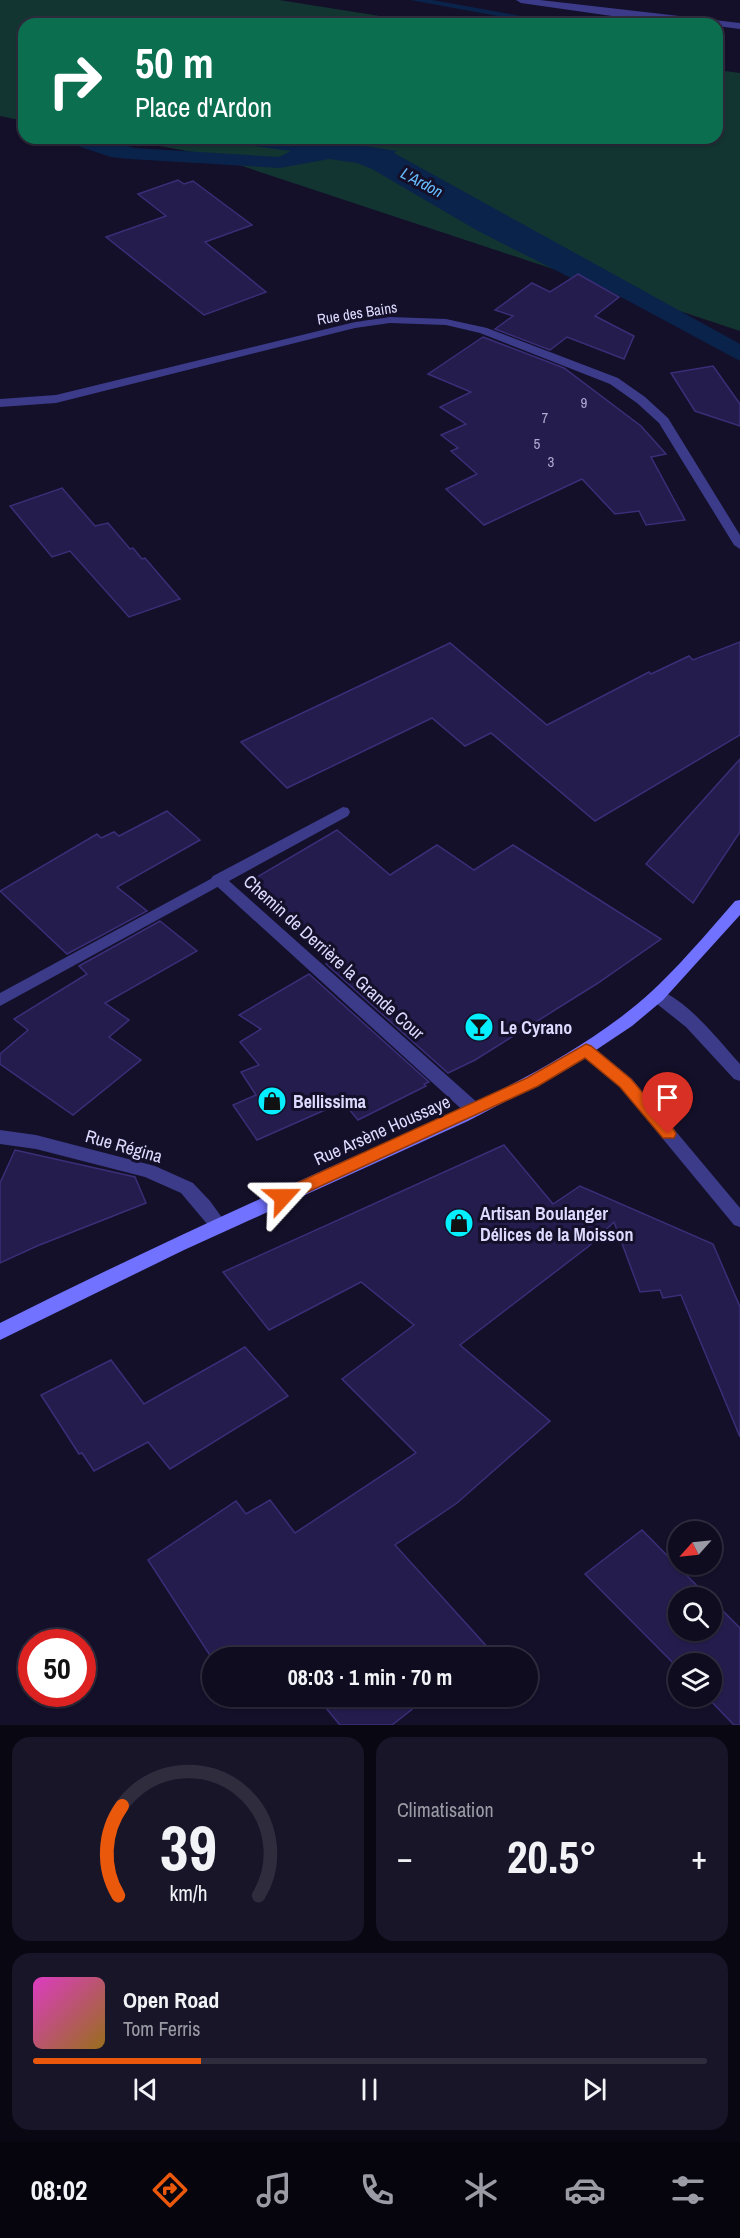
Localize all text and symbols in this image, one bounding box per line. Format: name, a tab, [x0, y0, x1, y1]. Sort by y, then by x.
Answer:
text: 50 m	[135, 35, 214, 91]
icon: right	[36, 42, 114, 120]
text: Place d'Ardon	[135, 89, 272, 125]
water label: L'Ardon	[397, 162, 447, 202]
street label: Rue des Bains	[316, 296, 398, 330]
house number: 9	[581, 392, 588, 413]
house number: 7	[542, 407, 549, 428]
house number: 5	[534, 433, 541, 454]
house number: 3	[548, 451, 555, 472]
street label: Chemin de Derrière la Grande Cour	[238, 869, 430, 1045]
bar icon: Le Cyrano	[463, 1011, 495, 1043]
place label: Le Cyrano	[500, 1015, 572, 1040]
pin	[642, 1072, 693, 1134]
icon: arrive	[651, 1081, 684, 1114]
shop icon: Bellissima	[256, 1085, 288, 1117]
place label: Bellissima	[293, 1089, 367, 1114]
street label: Rue Arsène Houssaye	[310, 1089, 454, 1171]
street label: Rue Régina	[83, 1123, 165, 1169]
position arrow	[251, 1165, 315, 1229]
place label: Artisan Boulanger Délices de la Moisson	[480, 1201, 633, 1247]
shop icon: Artisan Boulanger Délices de la Moisson	[443, 1207, 475, 1239]
north arrow	[668, 1521, 722, 1575]
map controls	[668, 1521, 722, 1707]
button: search	[668, 1587, 722, 1641]
speed limit sign: 50	[18, 1629, 96, 1707]
button: layers	[668, 1653, 722, 1707]
text: 08:03 · 1 min · 70 m	[288, 1662, 452, 1692]
text: Climatisation	[397, 1796, 494, 1823]
text: 39	[160, 1805, 216, 1889]
text: 20.5°	[507, 1826, 597, 1887]
text: −	[397, 1835, 413, 1879]
text: +	[691, 1835, 707, 1879]
text: km/h	[169, 1879, 207, 1908]
text: Open Road	[123, 1985, 219, 2015]
text: Tom Ferris	[123, 2015, 201, 2042]
icon: previous	[129, 2073, 162, 2106]
icon: pause	[353, 2073, 386, 2106]
icon: next	[578, 2073, 611, 2106]
icon: directions	[149, 2169, 191, 2211]
icon: music	[253, 2169, 295, 2211]
icon: phone	[356, 2169, 398, 2211]
icon: climate	[460, 2169, 502, 2211]
icon: car	[564, 2169, 606, 2211]
icon: filters	[667, 2169, 709, 2211]
text: 08:02	[31, 2172, 87, 2208]

